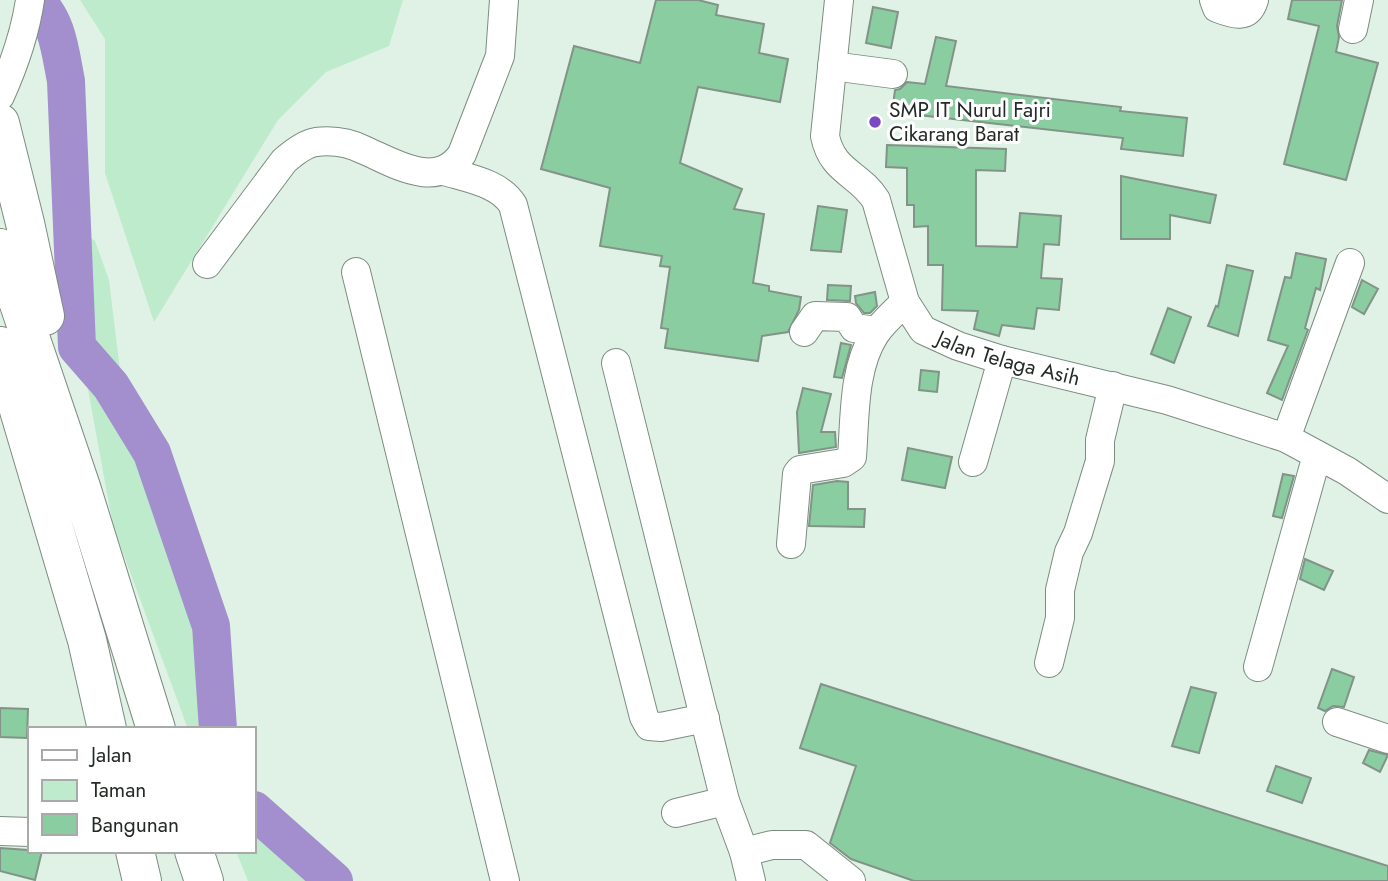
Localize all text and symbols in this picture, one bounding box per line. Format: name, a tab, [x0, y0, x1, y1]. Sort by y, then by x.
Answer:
place label: SMP IT Nurul Fajri Cikarang Barat	[889, 95, 1051, 149]
marker: SMP IT Nurul Fajri Cikarang Barat	[867, 114, 883, 130]
street label: Jalan Telaga Asih	[929, 322, 1083, 393]
legend	[28, 727, 256, 853]
text: Jalan	[88, 740, 132, 770]
text: Taman	[91, 775, 146, 805]
text: Bangunan	[91, 810, 179, 840]

